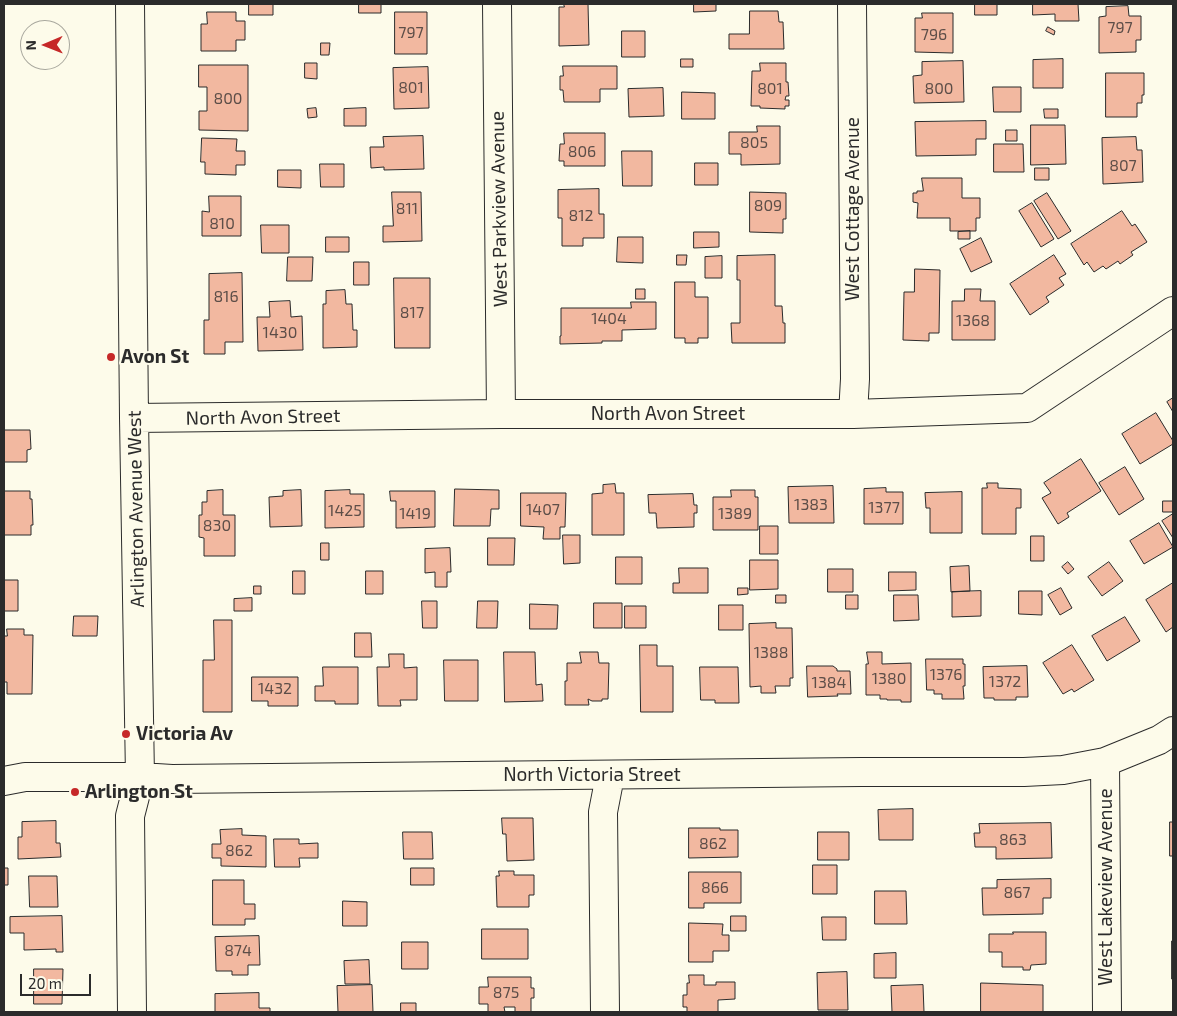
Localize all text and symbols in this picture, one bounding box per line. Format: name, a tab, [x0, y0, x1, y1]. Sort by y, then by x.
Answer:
house number: 797	[1107, 18, 1133, 38]
north arrow	[20, 20, 70, 70]
house number: 797	[398, 23, 424, 43]
house number: 796	[921, 25, 947, 45]
text: N	[22, 40, 39, 50]
house number: 801	[398, 78, 424, 98]
house number: 801	[757, 79, 783, 99]
house number: 800	[924, 79, 954, 99]
house number: 800	[213, 89, 243, 109]
street label: West Parkview Avenue	[486, 111, 512, 307]
street label: West Cottage Avenue	[842, 117, 864, 301]
house number: 805	[740, 133, 768, 153]
house number: 806	[568, 142, 596, 162]
house number: 807	[1109, 156, 1137, 176]
house number: 809	[754, 196, 782, 216]
house number: 811	[396, 199, 418, 219]
house number: 812	[568, 206, 594, 226]
house number: 810	[209, 214, 235, 234]
house number: 816	[213, 287, 239, 307]
house number: 817	[400, 303, 424, 323]
house number: 1404	[591, 309, 627, 329]
house number: 1368	[956, 311, 990, 331]
house number: 1430	[263, 323, 297, 343]
place label: Avon St	[121, 346, 189, 368]
marker: Avon St	[105, 351, 117, 363]
street label: North Avon Street	[591, 403, 745, 425]
street label: North Avon Street	[186, 404, 340, 430]
street label: Arlington Avenue West	[123, 410, 149, 608]
house number: 1383	[794, 495, 828, 515]
house number: 1377	[868, 498, 900, 518]
house number: 1407	[526, 500, 560, 520]
house number: 1425	[328, 501, 362, 521]
house number: 1419	[399, 504, 431, 524]
house number: 1389	[718, 504, 752, 524]
house number: 830	[203, 516, 231, 536]
house number: 1388	[754, 643, 788, 663]
house number: 1376	[930, 665, 962, 685]
house number: 1380	[872, 669, 906, 689]
house number: 1372	[989, 672, 1021, 692]
house number: 1384	[812, 673, 846, 693]
house number: 1432	[258, 679, 292, 699]
place label: Victoria Av	[136, 723, 233, 745]
marker: Victoria Av	[120, 728, 132, 740]
street label: North Victoria Street	[503, 764, 681, 786]
place label: Arlington St	[85, 781, 193, 803]
marker: Arlington St	[69, 786, 81, 798]
street label: West Lakeview Avenue	[1095, 788, 1117, 986]
house number: 863	[999, 830, 1027, 850]
house number: 862	[699, 834, 727, 854]
house number: 862	[225, 841, 253, 861]
house number: 866	[701, 878, 729, 898]
house number: 867	[1003, 883, 1031, 903]
house number: 874	[224, 941, 252, 961]
scale bar	[22, 964, 94, 996]
text: 20 m	[28, 974, 62, 992]
house number: 875	[493, 983, 519, 1003]

